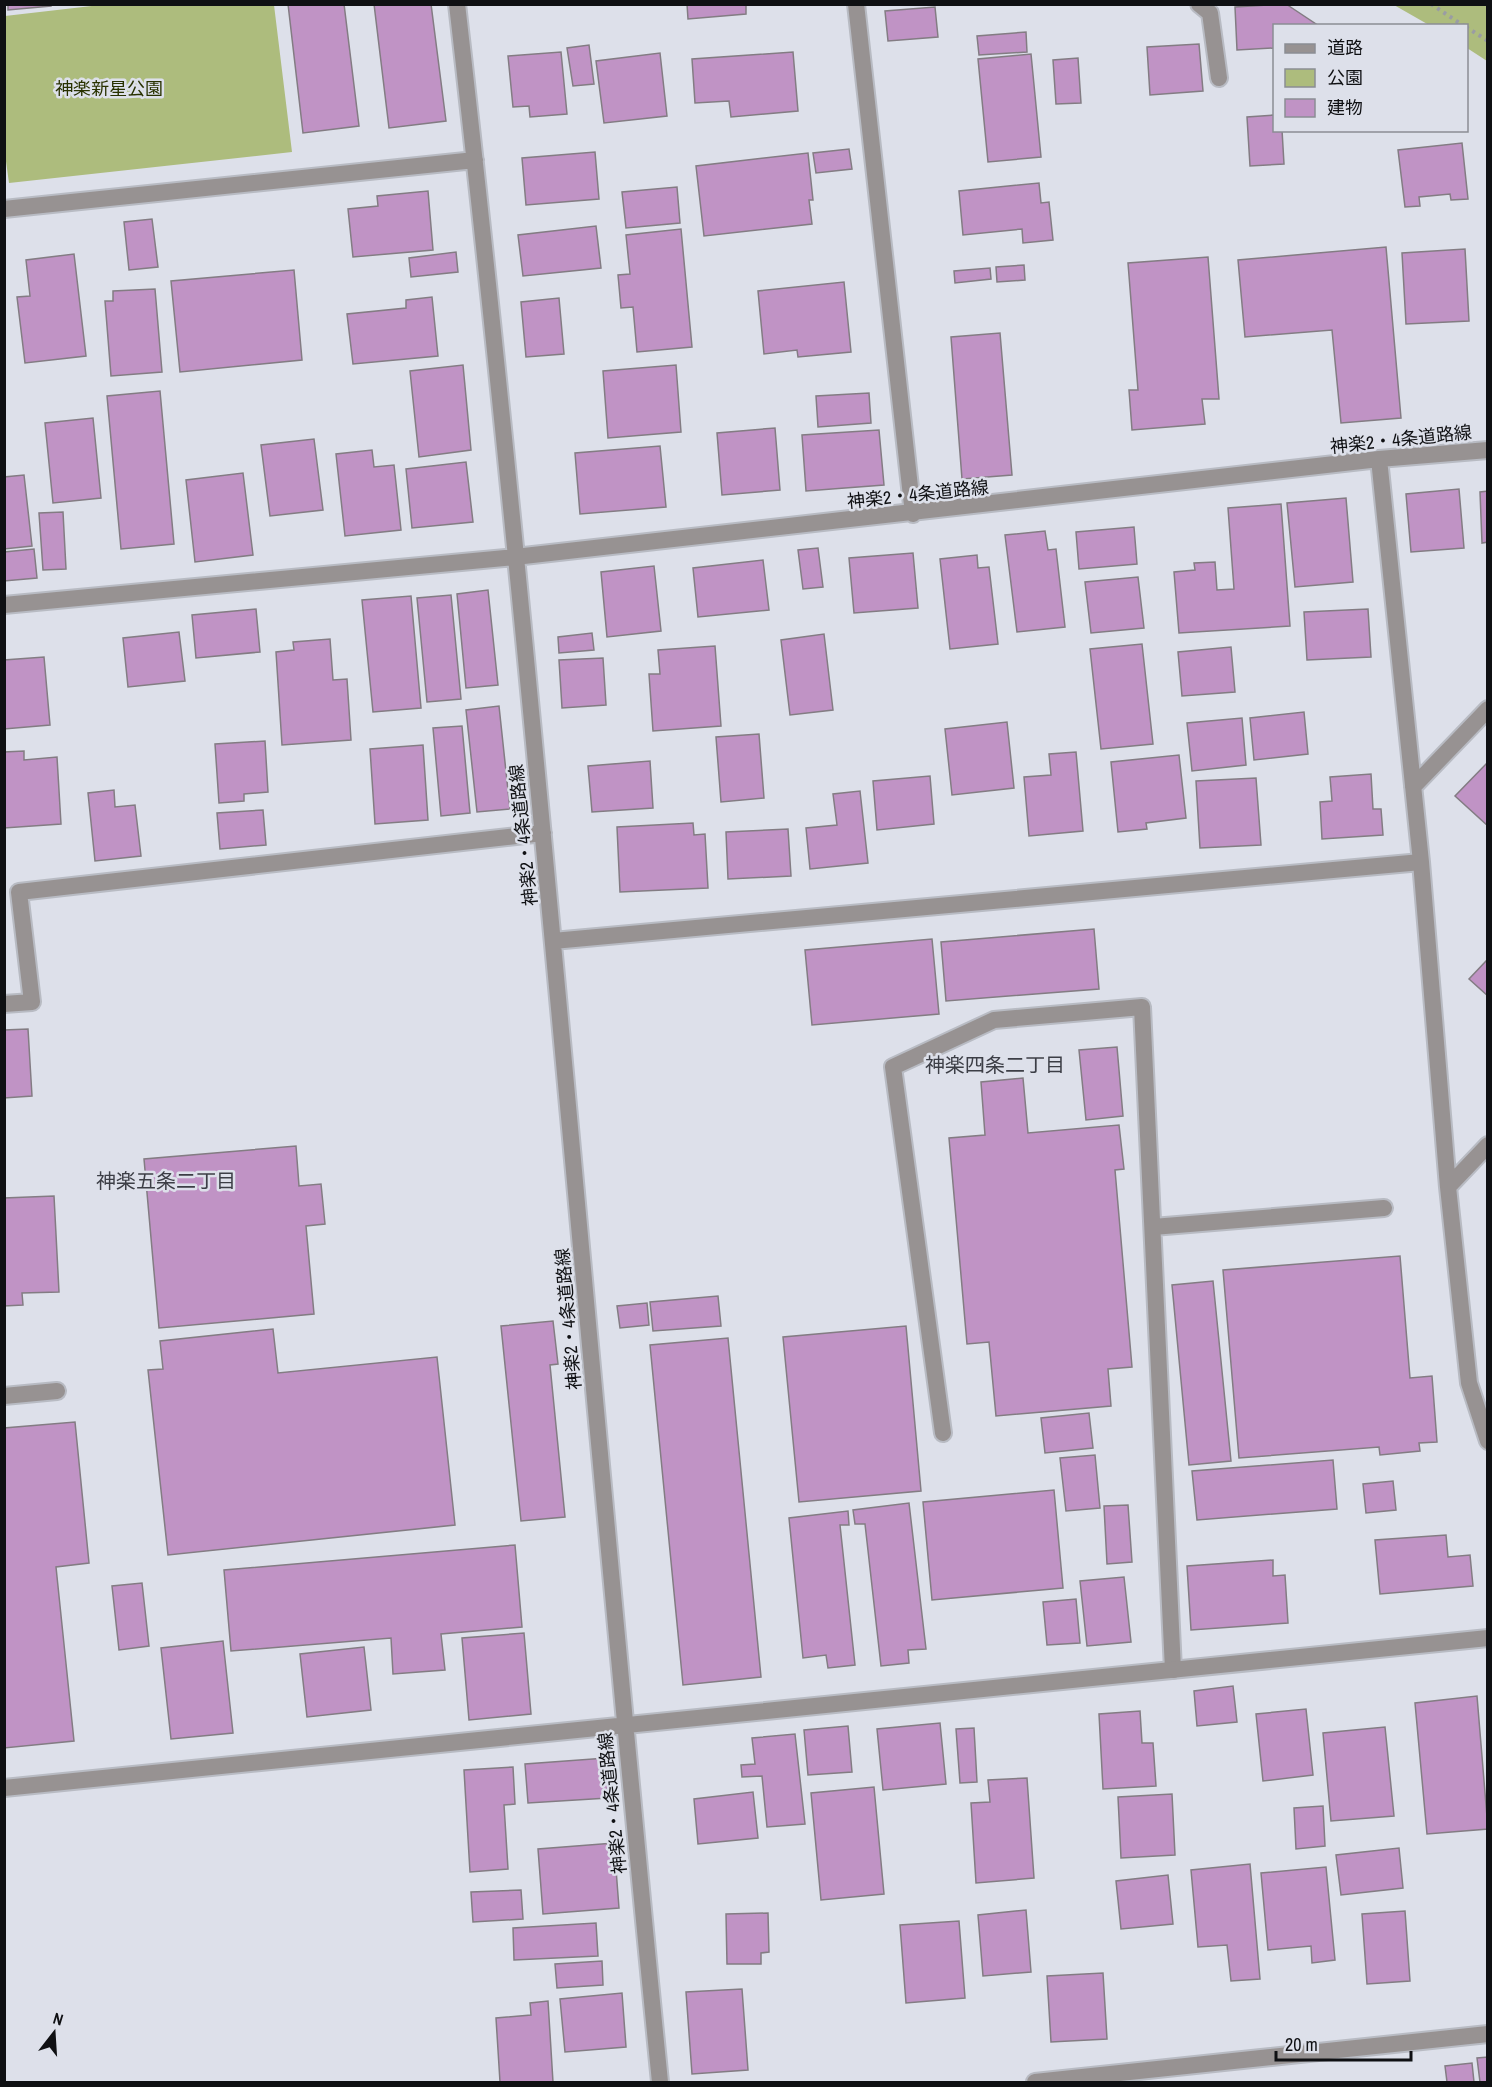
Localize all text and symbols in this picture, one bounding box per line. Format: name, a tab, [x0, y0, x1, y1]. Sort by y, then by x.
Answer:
legend	[1273, 24, 1468, 132]
text: 道路	[1327, 35, 1363, 60]
text: 公園	[1327, 65, 1363, 90]
park label: 神楽新星公園	[55, 76, 163, 101]
text: 建物	[1327, 95, 1363, 120]
street label: 神楽2・4条道路線	[1329, 419, 1473, 459]
street label: 神楽2・4条道路線	[846, 474, 990, 514]
street label: 神楽2・4条道路線	[503, 763, 543, 907]
district label: 神楽四条二丁目	[925, 1051, 1065, 1078]
district label: 神楽五条二丁目	[96, 1167, 236, 1194]
street label: 神楽2・4条道路線	[549, 1247, 587, 1391]
street label: 神楽2・4条道路線	[592, 1731, 632, 1875]
north arrow	[24, 2003, 84, 2063]
text: N	[51, 2007, 66, 2031]
scale bar	[1276, 2024, 1411, 2062]
text: 20 m	[1285, 2032, 1318, 2057]

